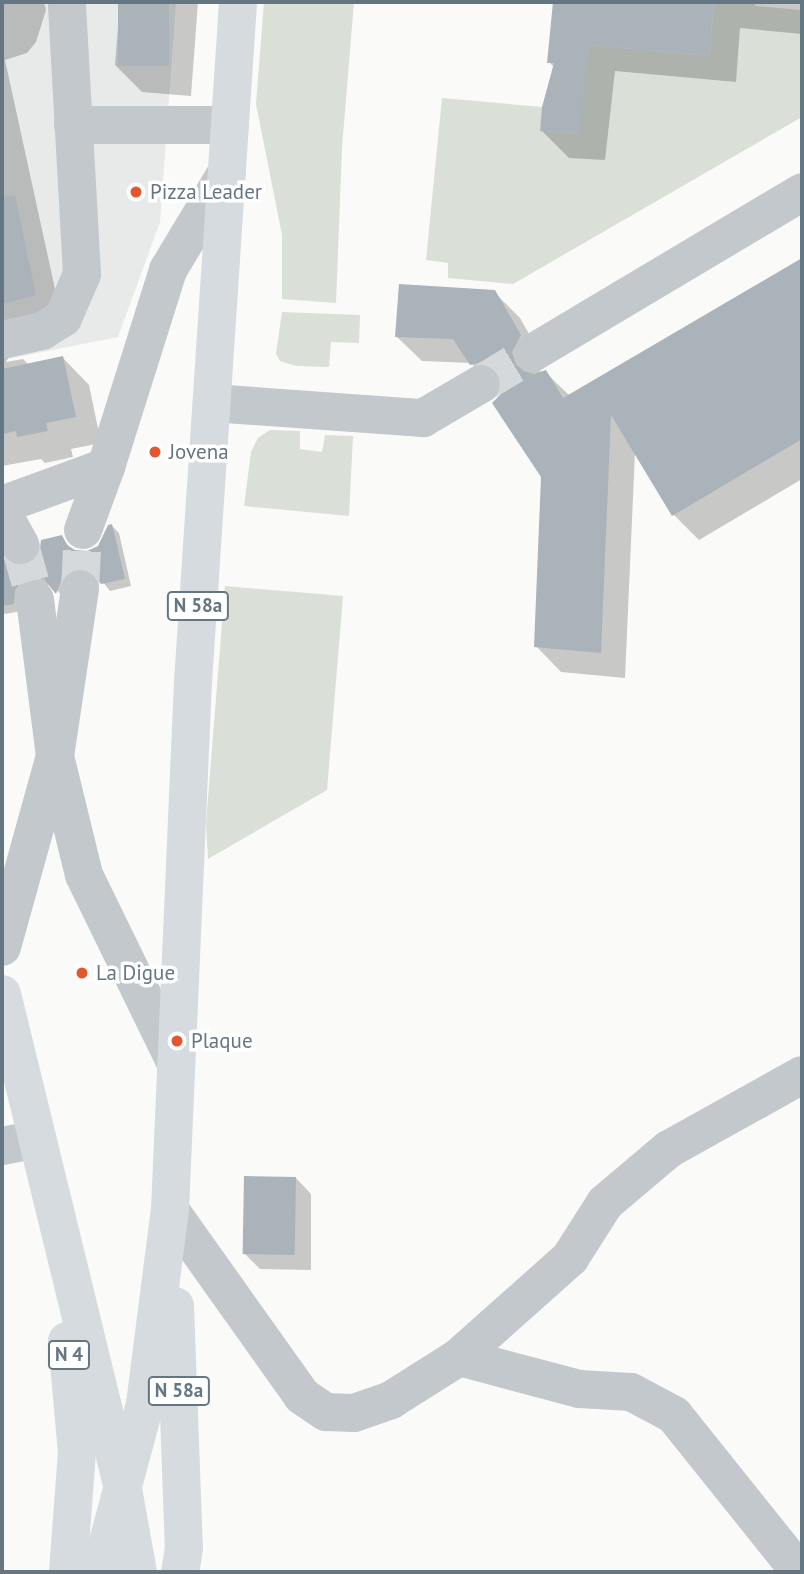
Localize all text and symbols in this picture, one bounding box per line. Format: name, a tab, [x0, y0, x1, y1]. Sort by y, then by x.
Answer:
place label: Pizza Leader	[150, 179, 262, 205]
marker: Pizza Leader	[128, 184, 144, 200]
place label: Jovena	[169, 439, 229, 465]
marker: Jovena	[147, 444, 163, 460]
road number: N 58a	[166, 590, 230, 622]
place label: La Digue	[96, 960, 175, 986]
marker: La Digue	[74, 965, 90, 981]
place label: Plaque	[191, 1028, 253, 1054]
marker: Plaque	[169, 1033, 185, 1049]
road number: N 4	[46, 1340, 92, 1371]
road number: N 58a	[148, 1376, 210, 1406]

